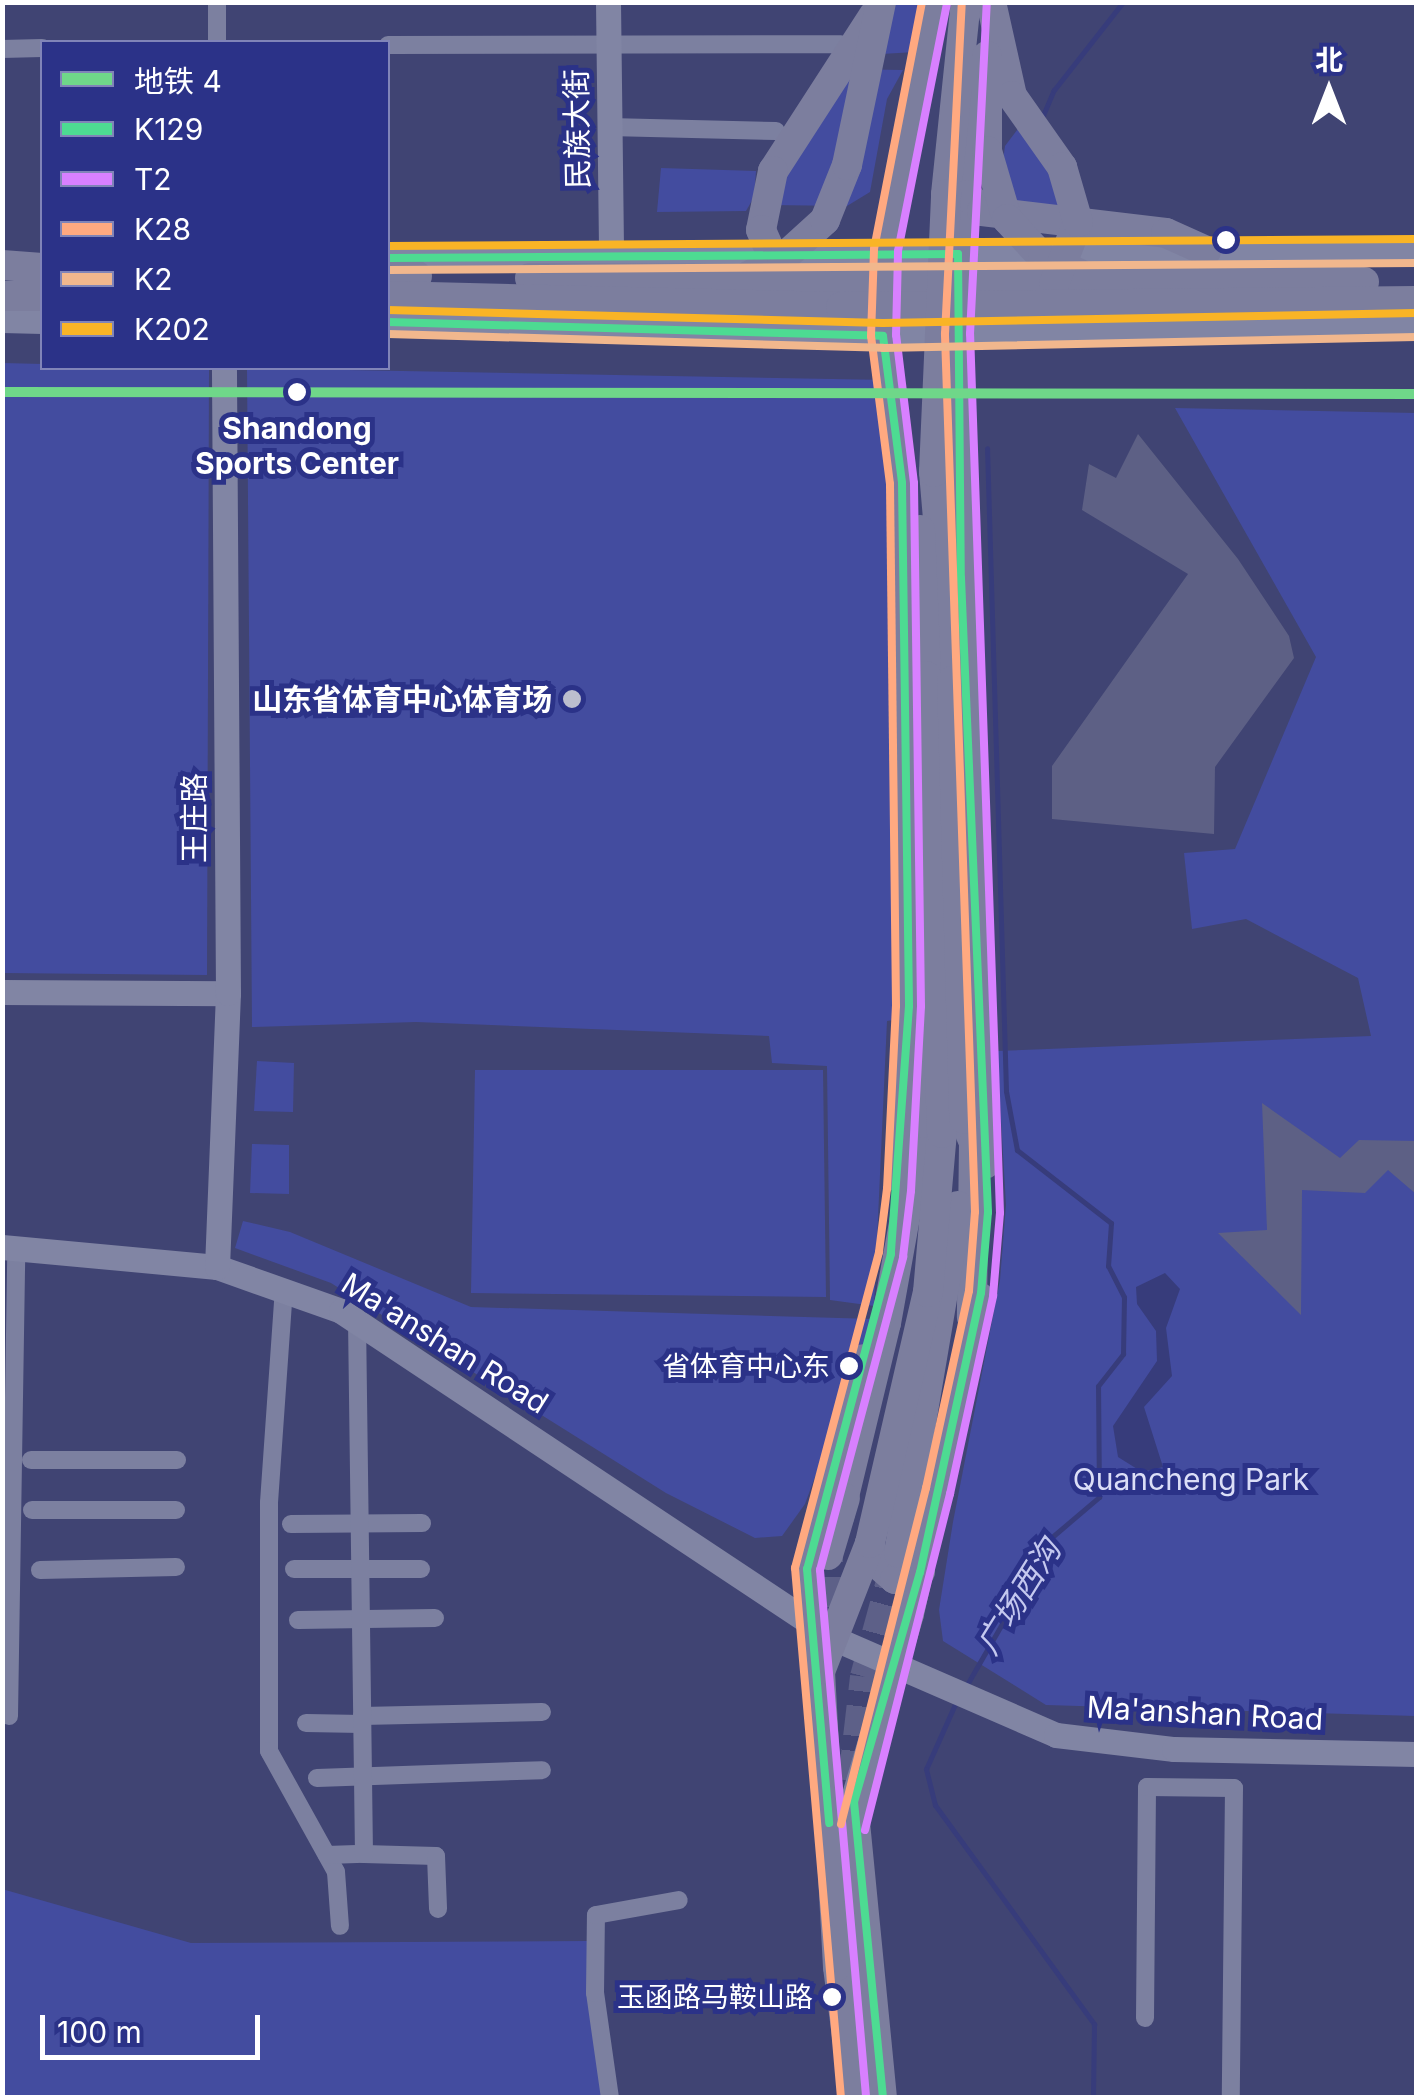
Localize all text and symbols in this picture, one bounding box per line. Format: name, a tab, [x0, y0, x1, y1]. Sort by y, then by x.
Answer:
legend	[40, 40, 390, 370]
north arrow	[1279, 40, 1379, 140]
text: 北	[1315, 43, 1343, 77]
text: 地铁 4	[134, 63, 222, 99]
street label: 民族大街	[558, 69, 596, 189]
text: K129	[134, 111, 203, 147]
text: T2	[134, 161, 172, 197]
text: K28	[134, 211, 191, 247]
unlabelled marker	[1216, 230, 1236, 250]
text: K2	[134, 261, 172, 297]
text: K202	[134, 311, 210, 347]
marker: Shandong Sports Center	[284, 379, 310, 405]
place label: Shandong Sports Center	[195, 410, 399, 480]
place label: 山东省体育中心体育场	[252, 681, 552, 717]
marker: 山东省体育中心体育场	[561, 688, 583, 710]
street label: 王庄路	[176, 773, 212, 863]
street label: Ma'anshan Road	[335, 1265, 555, 1421]
place label: 省体育中心东	[662, 1349, 830, 1383]
marker: 省体育中心东	[839, 1356, 859, 1376]
park label: Quancheng Park	[1073, 1461, 1309, 1497]
water label: 广场西沟	[969, 1533, 1069, 1661]
street label: Ma'anshan Road	[1086, 1689, 1324, 1737]
place label: 玉函路马鞍山路	[617, 1980, 813, 2014]
marker: 玉函路马鞍山路	[822, 1987, 842, 2007]
scale bar	[45, 1995, 265, 2057]
text: 100 m	[57, 2014, 142, 2050]

